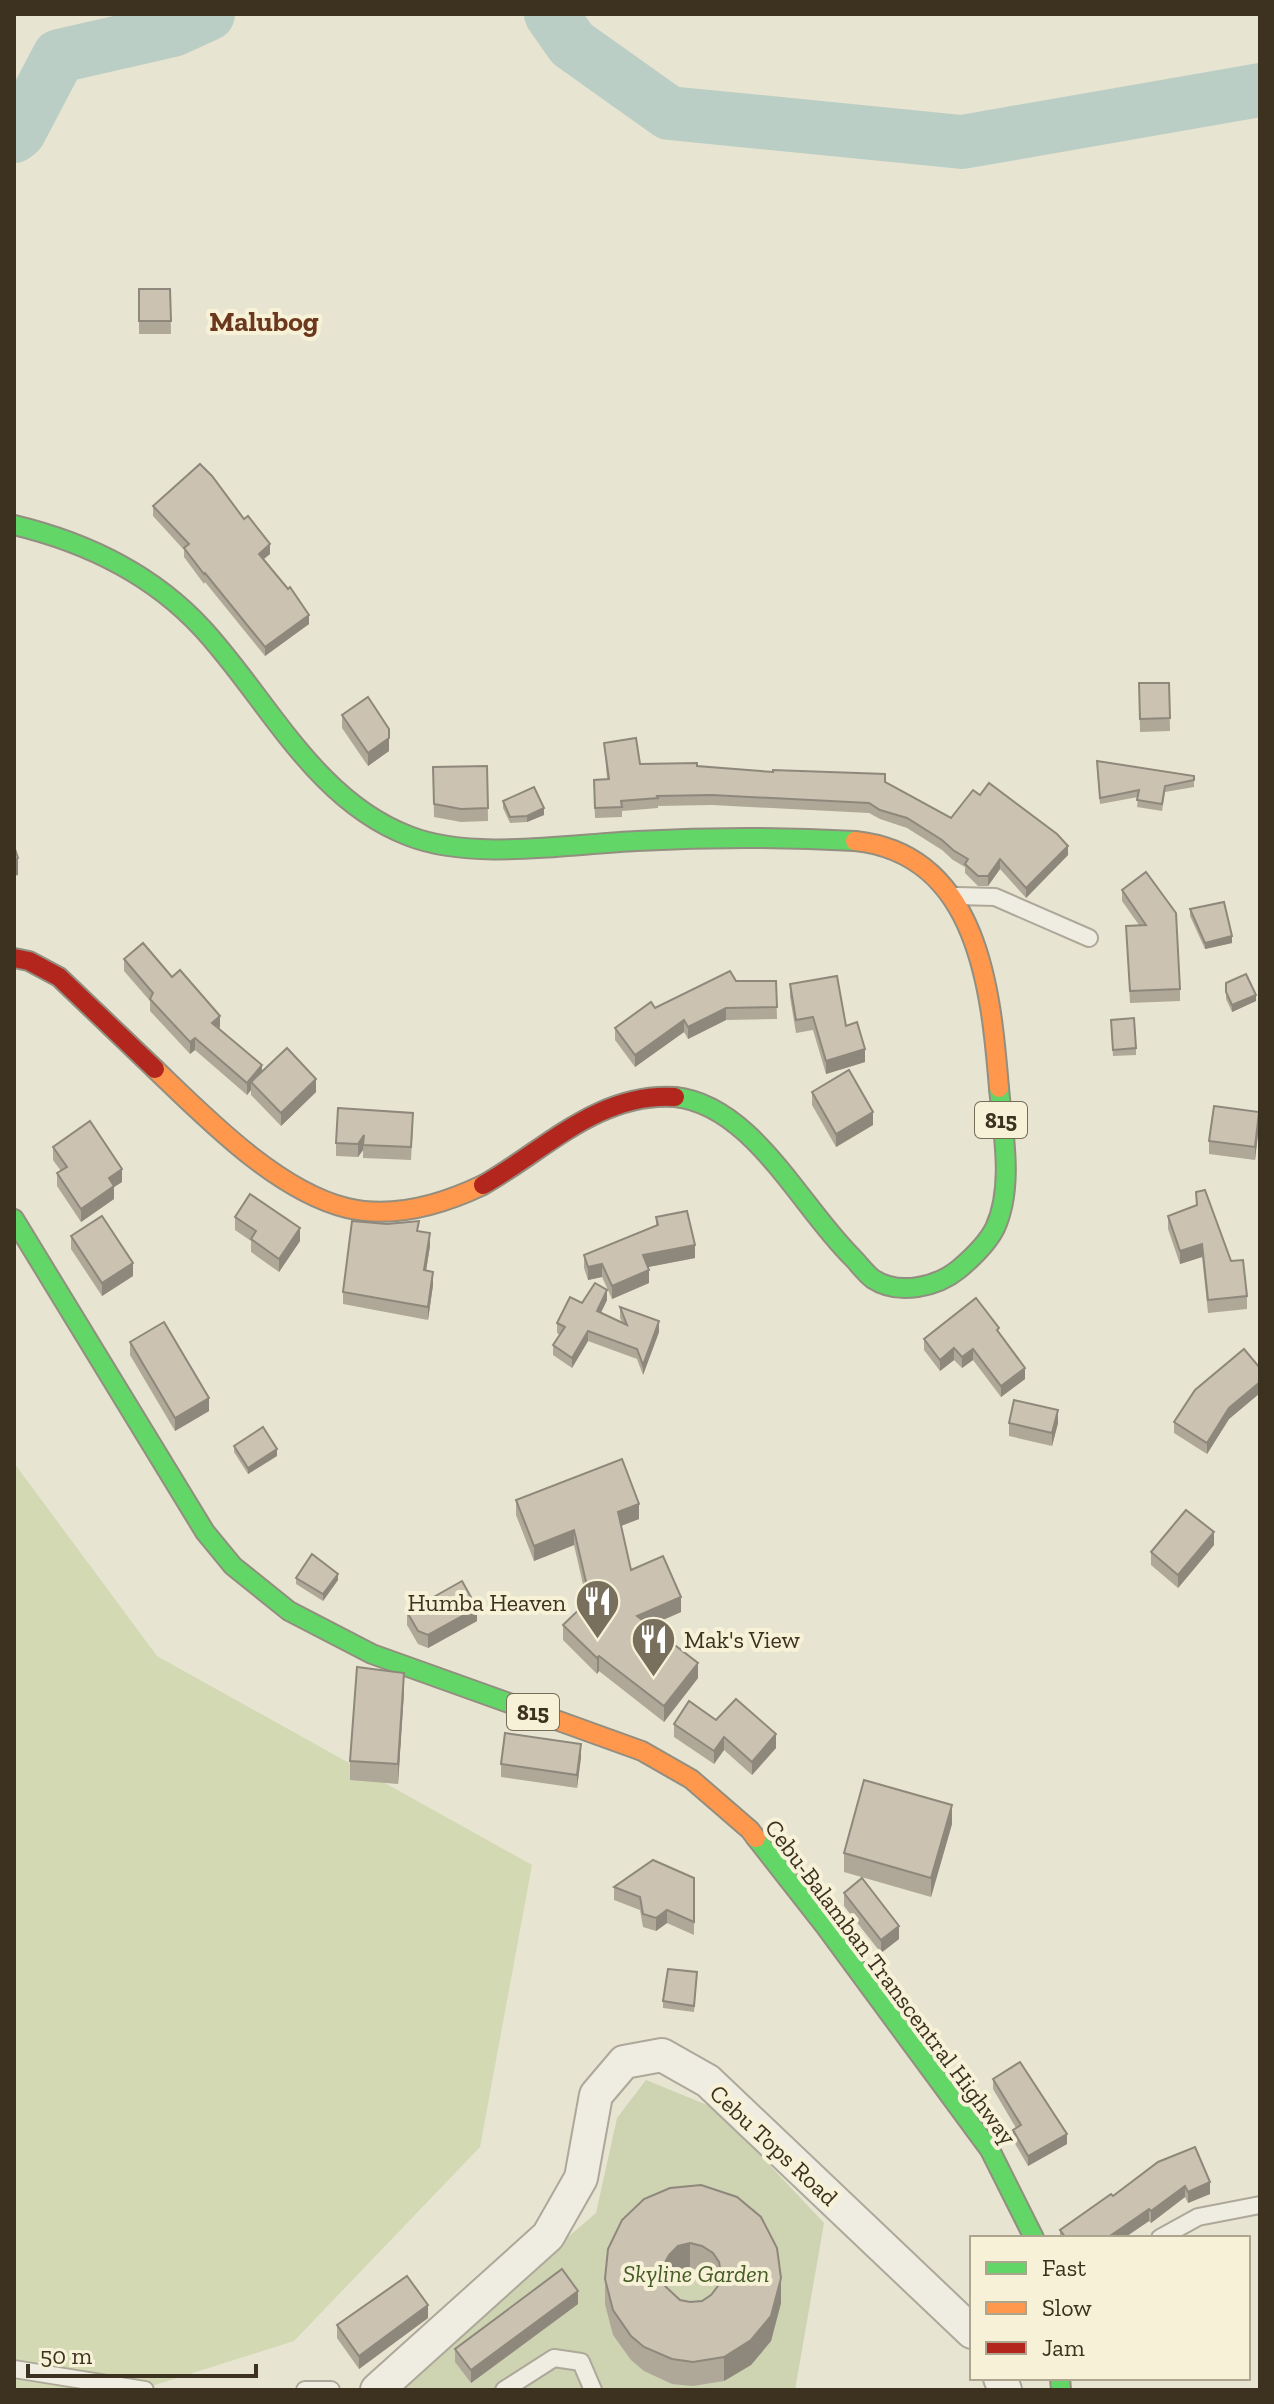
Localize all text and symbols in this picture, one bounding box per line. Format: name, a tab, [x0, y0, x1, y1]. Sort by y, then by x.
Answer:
district label: Malubog	[209, 305, 319, 338]
road number: 815	[975, 1102, 1027, 1138]
restaurant icon: Humba Heaven	[573, 1578, 621, 1641]
place label: Humba Heaven	[408, 1588, 566, 1617]
restaurant icon: Mak's View	[629, 1615, 677, 1678]
place label: Mak's View	[684, 1625, 801, 1654]
road number: 815	[507, 1694, 559, 1730]
street label: Cebu-Balamban Transcentral Highway	[759, 1814, 1023, 2151]
street label: Cebu Tops Road	[704, 2078, 844, 2212]
legend	[970, 2236, 1250, 2380]
text: Fast	[1042, 2253, 1086, 2282]
park label: Skyline Garden	[623, 2259, 769, 2288]
text: Slow	[1042, 2293, 1092, 2322]
scale bar	[28, 2328, 256, 2378]
text: Jam	[1042, 2333, 1085, 2362]
text: 50 m	[40, 2341, 93, 2370]

